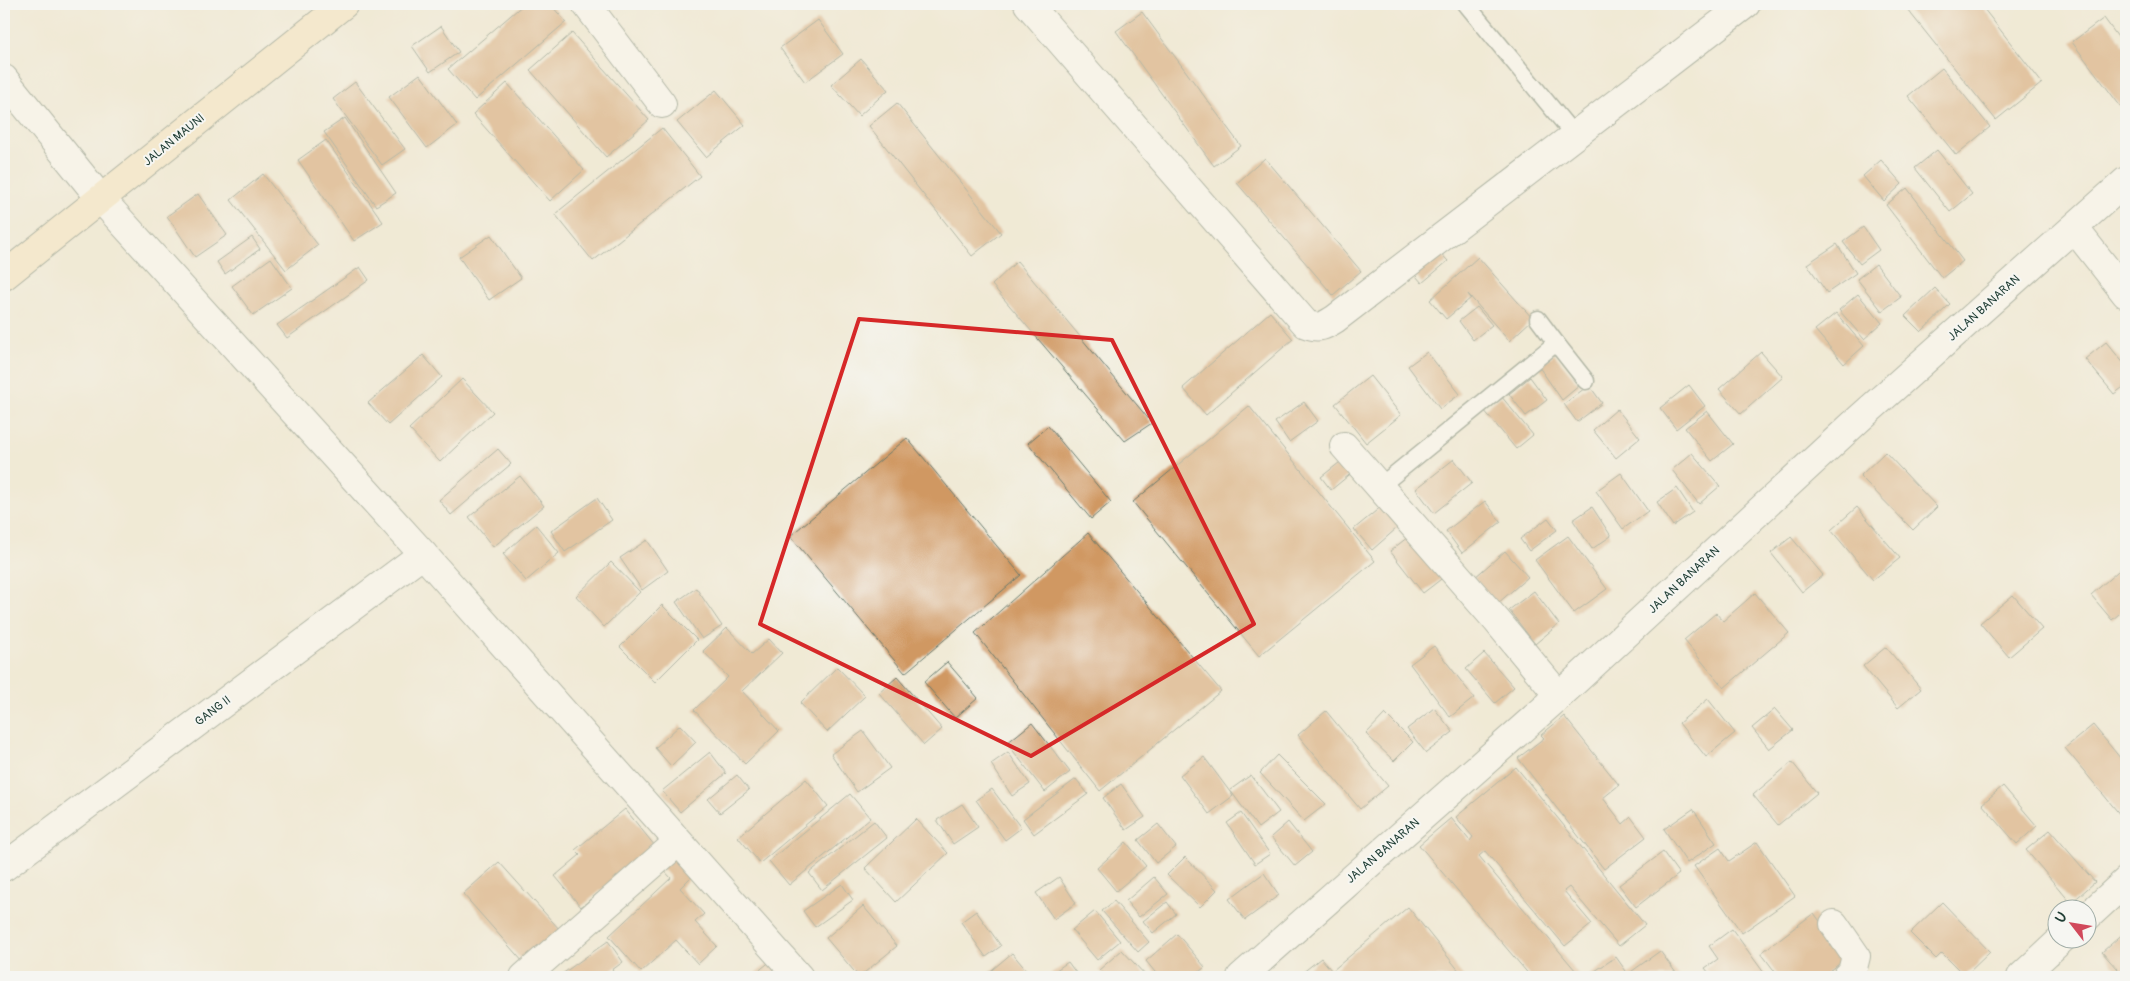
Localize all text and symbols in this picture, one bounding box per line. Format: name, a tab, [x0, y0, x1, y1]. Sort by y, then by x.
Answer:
street label: JALAN MAUNI	[140, 111, 208, 169]
street label: JALAN BANARAN	[1945, 272, 2023, 344]
street label: JALAN BANARAN	[1645, 543, 1723, 617]
street label: GANG II	[192, 693, 234, 729]
street label: JALAN BANARAN	[1343, 815, 1423, 887]
north arrow	[2048, 898, 2098, 948]
text: U	[2052, 909, 2071, 926]

